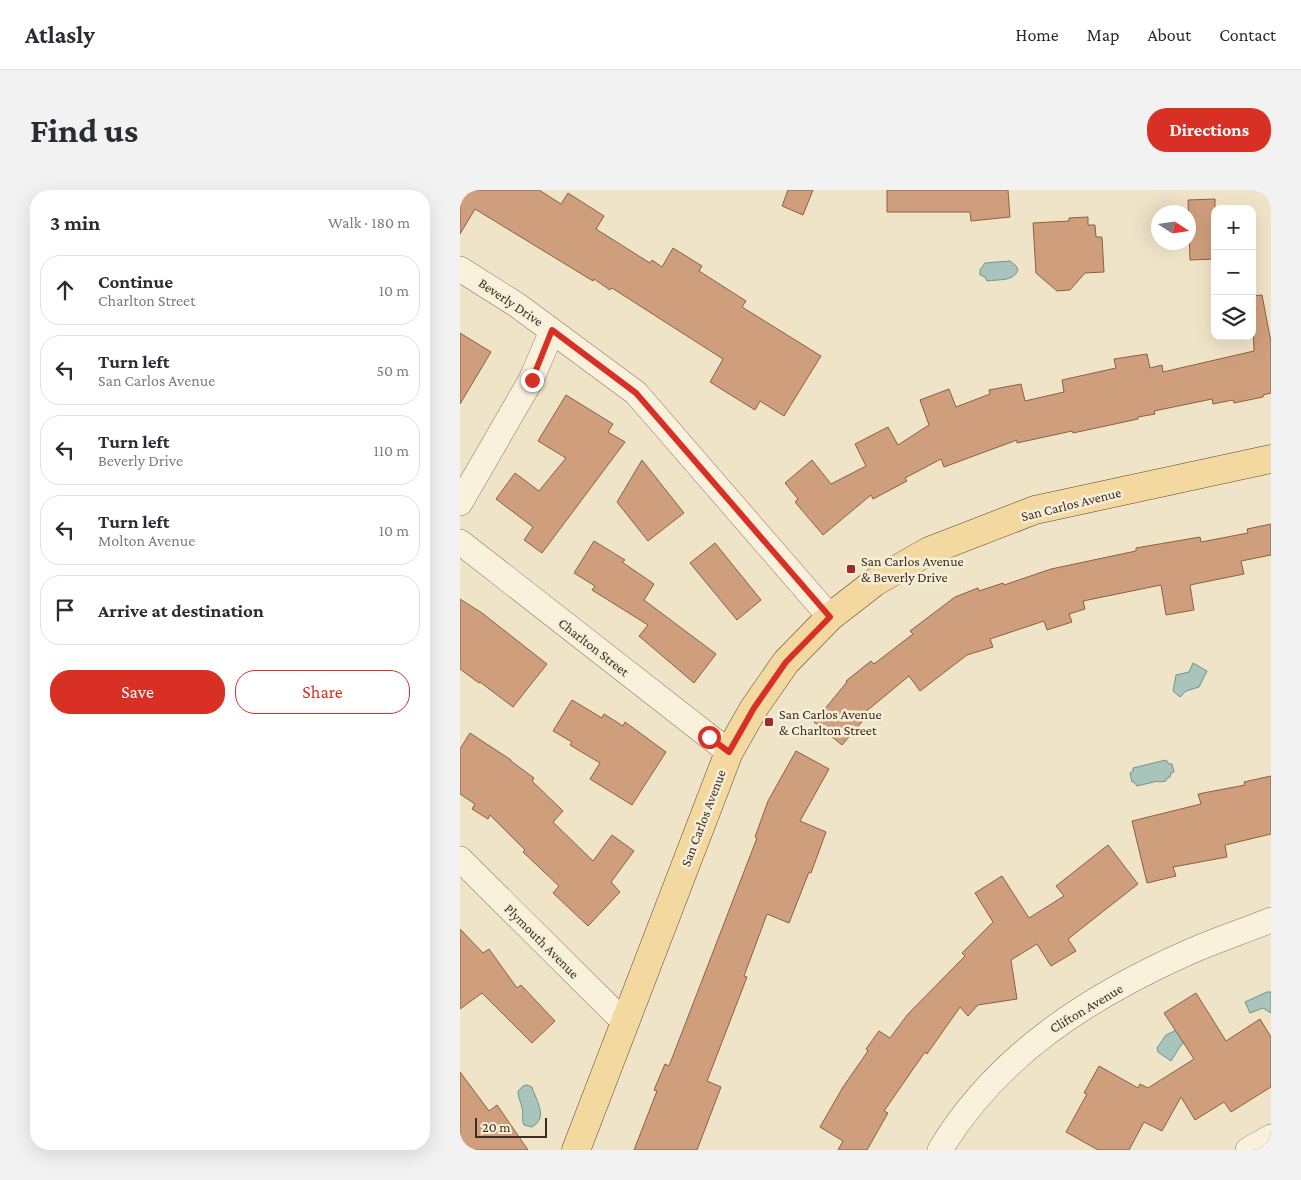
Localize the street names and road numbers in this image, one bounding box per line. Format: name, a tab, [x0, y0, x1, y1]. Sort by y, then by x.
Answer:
street label: Beverly Drive	[476, 275, 546, 329]
street label: San Carlos Avenue	[1019, 484, 1123, 524]
street label: Charlton Street	[555, 614, 633, 680]
street label: San Carlos Avenue	[677, 767, 729, 869]
street label: Plymouth Avenue	[501, 900, 583, 982]
street label: Clifton Avenue	[1046, 980, 1126, 1036]

